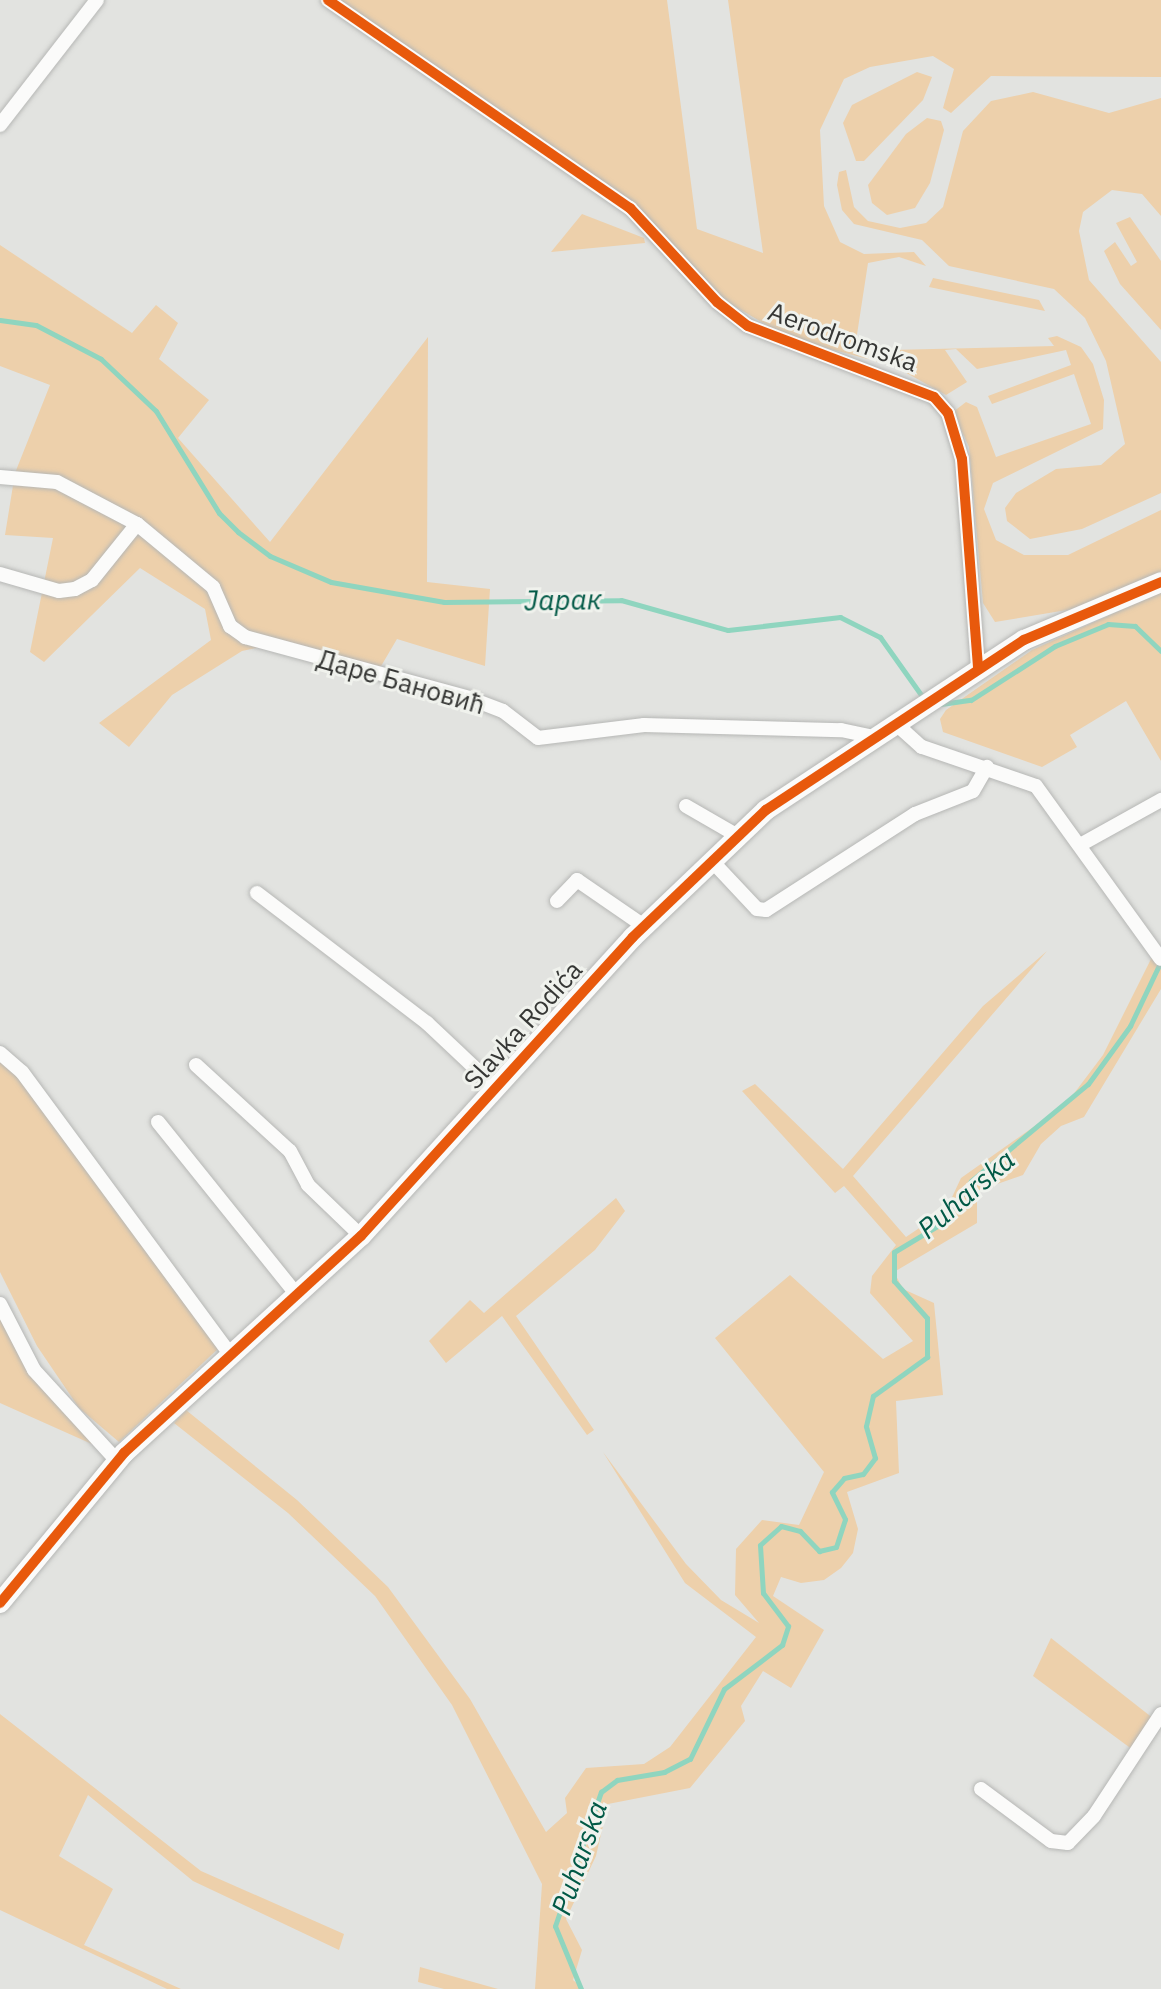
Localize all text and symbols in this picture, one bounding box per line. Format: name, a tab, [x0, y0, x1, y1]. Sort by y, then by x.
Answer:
street label: Aerodromska	[764, 296, 922, 378]
water label: Јарак	[524, 583, 602, 617]
street label: Даре Бановић	[314, 643, 488, 721]
street label: Slavka Rodića	[457, 955, 589, 1095]
water label: Puharska	[910, 1143, 1022, 1245]
water label: Puharska	[544, 1797, 614, 1919]

